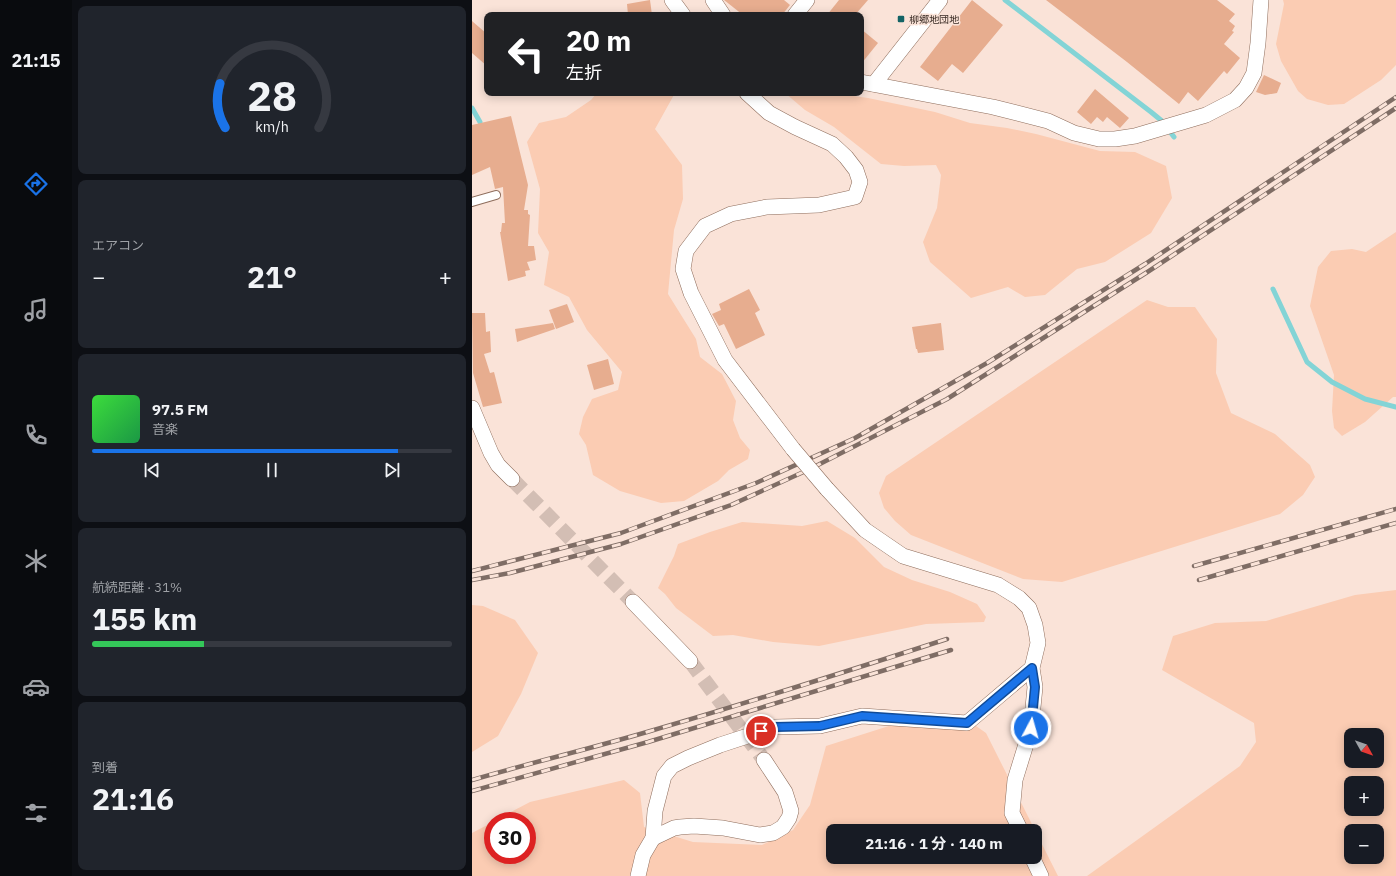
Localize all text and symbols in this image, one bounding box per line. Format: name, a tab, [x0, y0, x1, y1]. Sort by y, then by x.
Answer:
place label: 柳郷地団地	[909, 13, 960, 26]
marker: 柳郷地団地	[896, 14, 906, 24]
text: 20 m	[566, 22, 631, 59]
icon: left	[500, 28, 552, 80]
text: 21:15	[11, 49, 61, 72]
text: 左折	[566, 61, 602, 84]
text: 28	[247, 68, 297, 122]
text: km/h	[255, 117, 289, 136]
icon: directions	[22, 170, 50, 198]
text: エアコン	[92, 237, 144, 254]
text: 21°	[247, 257, 297, 296]
text: −	[92, 262, 105, 291]
text: +	[439, 262, 452, 291]
icon: music	[22, 296, 50, 324]
text: 97.5 FM	[152, 400, 208, 419]
icon: phone	[22, 421, 50, 449]
text: 音楽	[152, 421, 178, 438]
icon: previous	[141, 459, 163, 481]
icon: pause	[261, 459, 283, 481]
icon: next	[381, 459, 403, 481]
icon: climate	[22, 547, 50, 575]
text: 航続距離 · 31%	[92, 579, 182, 596]
text: 155 km	[92, 599, 197, 638]
icon: car	[22, 673, 50, 701]
position arrow	[1010, 707, 1052, 749]
pin	[744, 714, 778, 748]
icon: arrive	[750, 720, 772, 742]
north arrow	[1344, 728, 1384, 768]
map controls	[1344, 728, 1384, 864]
text: 到着	[92, 759, 118, 776]
button: +	[1344, 776, 1384, 816]
text: 21:16	[92, 779, 174, 818]
icon: filters	[22, 799, 50, 827]
speed limit sign: 30	[484, 812, 536, 864]
button: −	[1344, 824, 1384, 864]
text: 21:16 · 1 分 · 140 m	[865, 834, 1003, 853]

